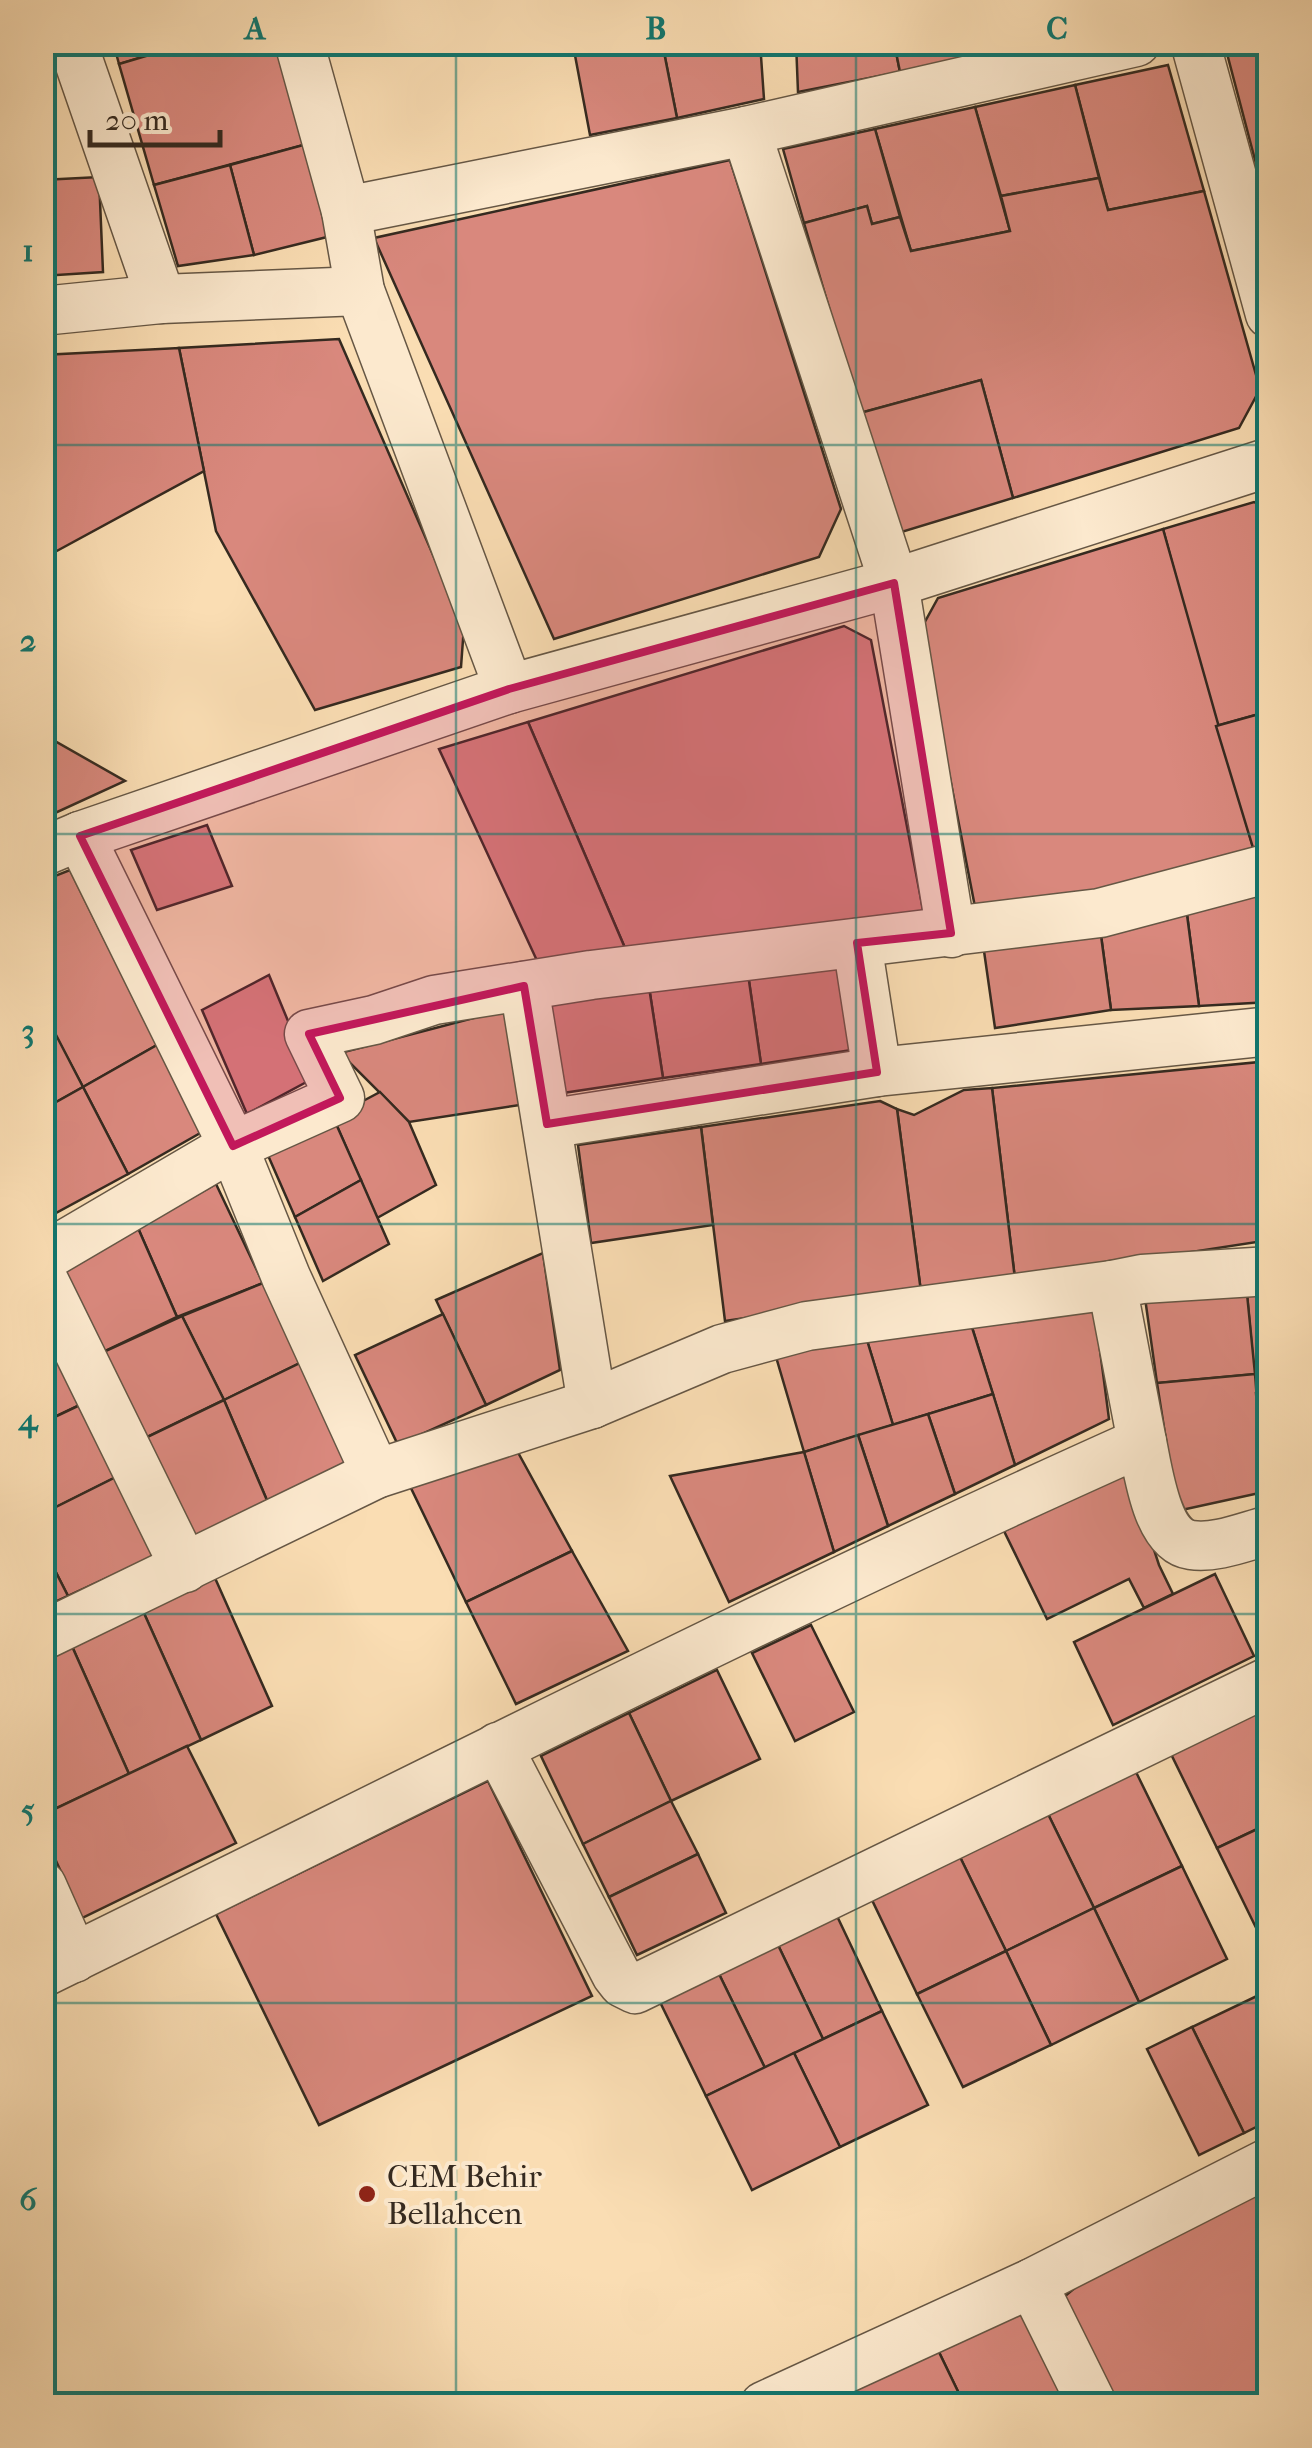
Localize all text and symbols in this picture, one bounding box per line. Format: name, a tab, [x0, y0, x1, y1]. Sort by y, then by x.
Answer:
text: A	[243, 10, 267, 47]
text: B	[646, 10, 666, 47]
text: C	[1046, 10, 1068, 47]
scale bar	[90, 85, 220, 147]
text: 20 m	[105, 103, 168, 138]
text: 1	[22, 232, 34, 269]
text: 2	[20, 622, 36, 659]
text: 3	[21, 1012, 35, 1049]
text: 4	[18, 1401, 40, 1439]
text: 5	[21, 1791, 35, 1828]
place label: CEM Behir Bellahcen	[387, 2158, 542, 2232]
text: 6	[19, 2181, 37, 2218]
marker: CEM Behir Bellahcen	[356, 2183, 378, 2205]

